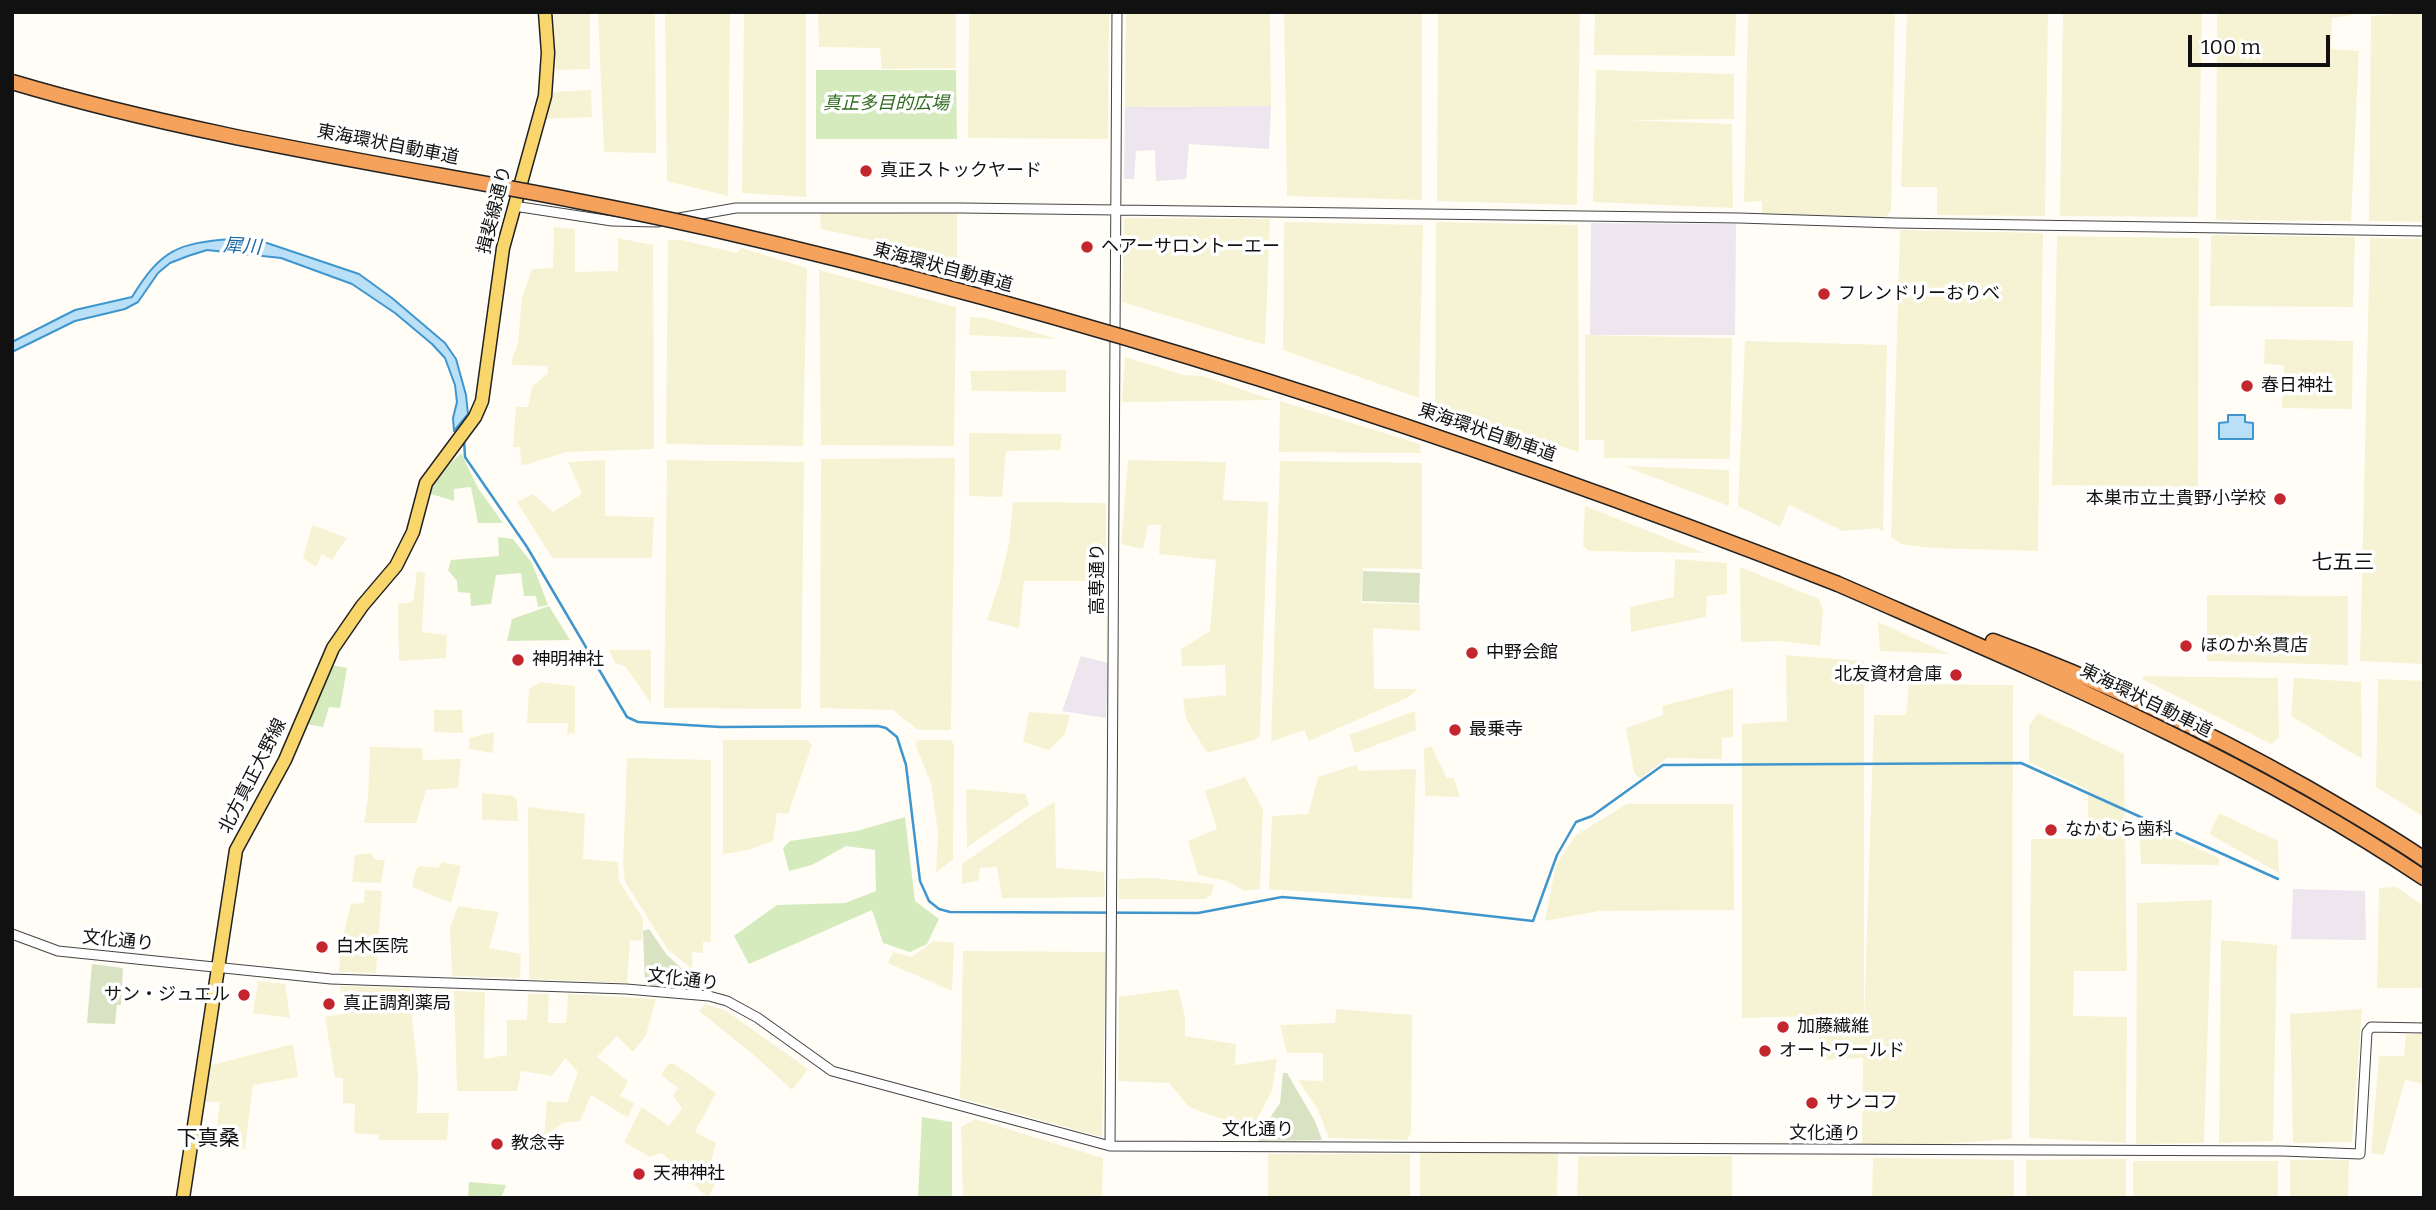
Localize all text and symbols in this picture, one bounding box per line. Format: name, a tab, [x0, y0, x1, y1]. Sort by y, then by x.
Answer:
scale bar	[2191, 21, 2333, 65]
text: 100 m	[2201, 34, 2261, 60]
park label: 真正多目的広場	[823, 93, 949, 115]
street label: 東海環状自動車道	[315, 121, 461, 169]
place label: 真正ストックヤード	[880, 160, 1042, 182]
marker: 真正ストックヤード	[858, 163, 874, 179]
street label: 揖斐線通り	[474, 164, 516, 256]
water label: 犀川	[222, 234, 262, 260]
place label: ヘアーサロントーエー	[1101, 236, 1280, 258]
street label: 東海環状自動車道	[871, 239, 1015, 297]
marker: ヘアーサロントーエー	[1079, 239, 1095, 255]
place label: フレンドリーおりべ	[1838, 283, 2000, 305]
marker: フレンドリーおりべ	[1816, 286, 1832, 302]
place label: 春日神社	[2261, 375, 2333, 397]
marker: 春日神社	[2239, 378, 2255, 394]
street label: 東海環状自動車道	[1415, 399, 1559, 467]
place label: 本巣市立土貴野小学校	[2086, 488, 2266, 510]
marker: 本巣市立土貴野小学校	[2272, 491, 2288, 507]
street label: 高専通り	[1087, 543, 1109, 615]
district label: 七五三	[2312, 550, 2374, 576]
place label: ほのか糸貫店	[2200, 635, 2308, 657]
marker: ほのか糸貫店	[2178, 638, 2194, 654]
place label: 中野会館	[1486, 642, 1558, 664]
marker: 中野会館	[1464, 645, 1480, 661]
place label: 神明神社	[532, 649, 604, 671]
marker: 神明神社	[510, 652, 526, 668]
street label: 東海環状自動車道	[2077, 660, 2215, 742]
place label: 北友資材倉庫	[1834, 664, 1942, 686]
marker: 北友資材倉庫	[1948, 667, 1964, 683]
street label: 北方真正大野線	[215, 715, 291, 837]
place label: 最乗寺	[1469, 719, 1523, 741]
marker: 最乗寺	[1447, 722, 1463, 738]
place label: なかむら歯科	[2065, 819, 2173, 841]
marker: なかむら歯科	[2043, 822, 2059, 838]
street label: 文化通り	[81, 926, 155, 956]
place label: 白木医院	[336, 936, 408, 958]
marker: 白木医院	[314, 939, 330, 955]
street label: 文化通り	[646, 965, 720, 995]
place label: サン・ジュエル	[104, 984, 230, 1006]
marker: サン・ジュエル	[236, 987, 252, 1003]
place label: 真正調剤薬局	[343, 993, 451, 1015]
marker: 真正調剤薬局	[321, 996, 337, 1012]
place label: 加藤繊維	[1797, 1016, 1869, 1038]
marker: 加藤繊維	[1775, 1019, 1791, 1035]
place label: オートワールド	[1779, 1040, 1905, 1062]
marker: オートワールド	[1757, 1043, 1773, 1059]
place label: サンコフ	[1826, 1092, 1898, 1114]
marker: サンコフ	[1804, 1095, 1820, 1111]
street label: 文化通り	[1222, 1119, 1294, 1141]
street label: 文化通り	[1789, 1123, 1861, 1145]
district label: 下真桑	[177, 1126, 239, 1152]
place label: 教念寺	[511, 1133, 565, 1155]
marker: 教念寺	[489, 1136, 505, 1152]
place label: 天神神社	[653, 1163, 725, 1185]
marker: 天神神社	[631, 1166, 647, 1182]

